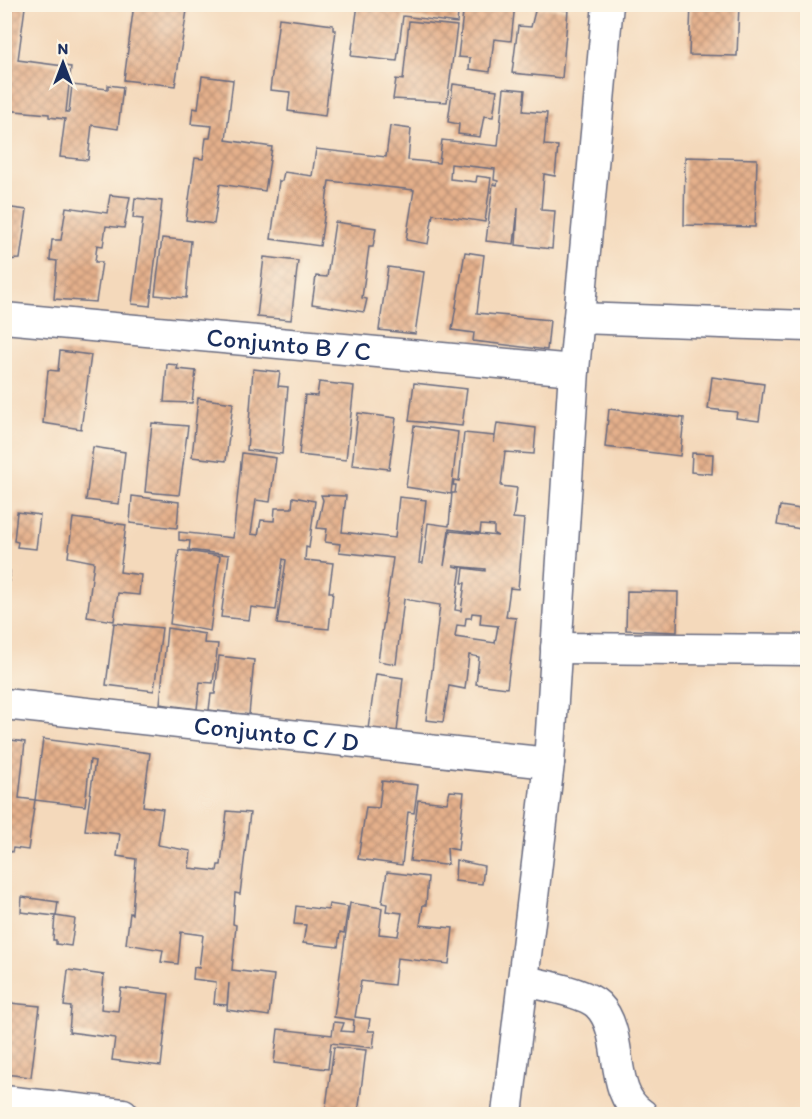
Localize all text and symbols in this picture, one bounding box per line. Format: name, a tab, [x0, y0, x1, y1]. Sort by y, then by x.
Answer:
north arrow	[33, 33, 93, 93]
text: N	[58, 39, 68, 58]
street label: Conjunto B / C	[205, 321, 373, 367]
street label: Conjunto C / D	[192, 709, 360, 758]

